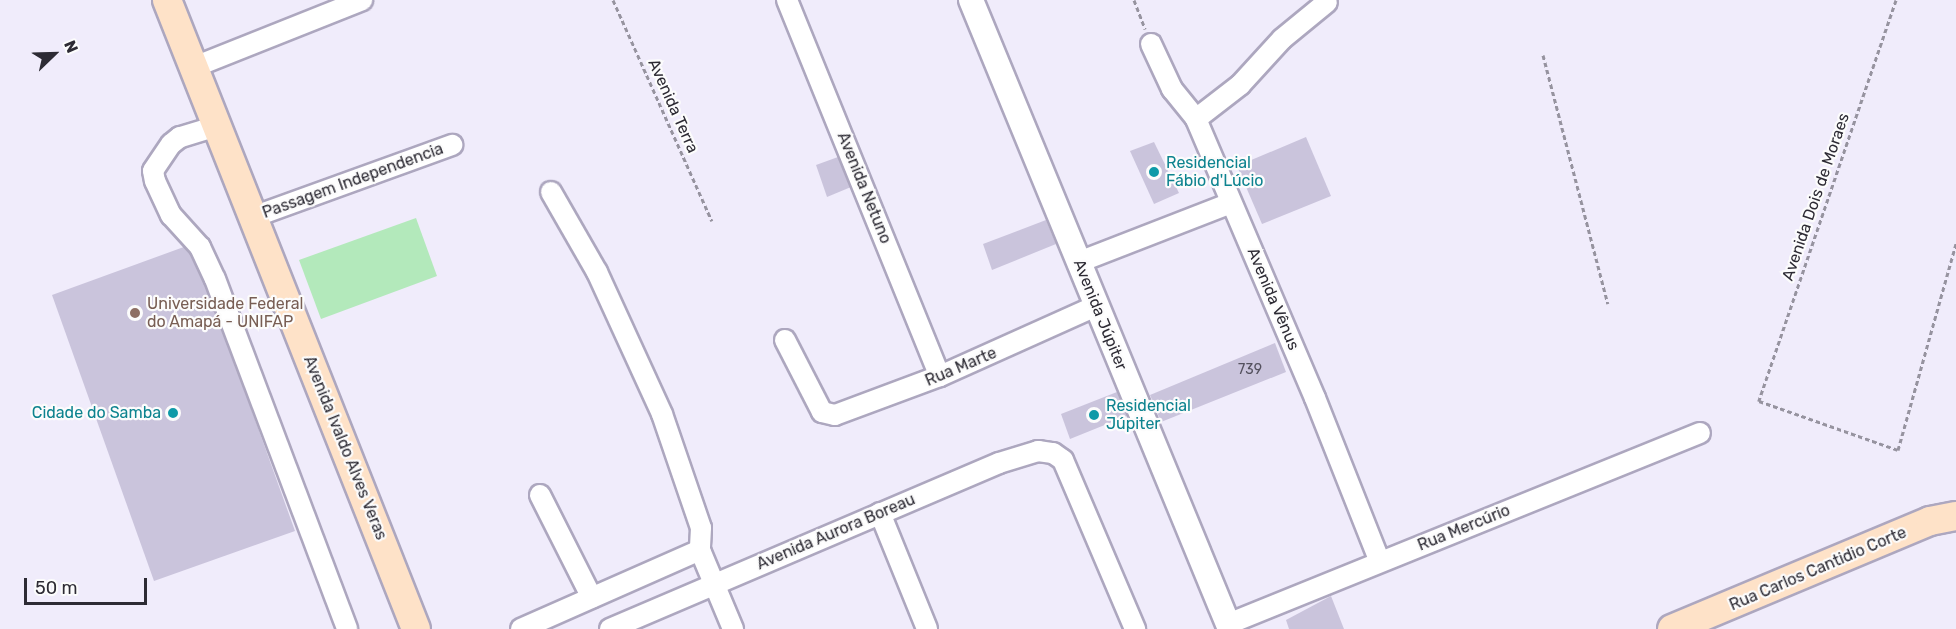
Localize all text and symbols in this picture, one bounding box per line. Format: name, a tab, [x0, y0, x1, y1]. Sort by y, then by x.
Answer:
north arrow	[24, 24, 84, 84]
text: N	[60, 38, 82, 56]
street label: Avenida Terra	[644, 56, 702, 156]
street label: Avenida Dois de Moraes	[1778, 111, 1854, 283]
street label: Avenida Netuno	[833, 130, 895, 246]
street label: Passagem Independencia	[260, 139, 446, 223]
place label: Residencial Fábio d'Lúcio	[1166, 153, 1263, 191]
marker: Residencial Fábio d'Lúcio	[1147, 165, 1161, 179]
street label: Avenida Vênus	[1243, 245, 1303, 353]
street label: Avenida Júpiter	[1069, 257, 1131, 373]
place label: Universidade Federal do Amapá - UNIFAP	[147, 294, 303, 332]
marker: Universidade Federal do Amapá - UNIFAP	[128, 306, 142, 320]
street label: Rua Marte	[922, 343, 1000, 391]
street label: Avenida Ivaldo Alves Veras	[299, 353, 391, 543]
house number: 739	[1238, 362, 1262, 378]
place label: Residencial Júpiter	[1106, 396, 1191, 434]
place label: Cidade do Samba	[32, 403, 161, 423]
marker: Cidade do Samba	[166, 406, 180, 420]
marker: Residencial Júpiter	[1087, 408, 1101, 422]
street label: Avenida Aurora Boreau	[754, 490, 918, 574]
street label: Rua Mercúrio	[1415, 501, 1513, 555]
street label: Rua Carlos Cantidio Corte	[1727, 523, 1909, 615]
scale bar	[27, 566, 150, 604]
text: 50 m	[35, 577, 78, 599]

